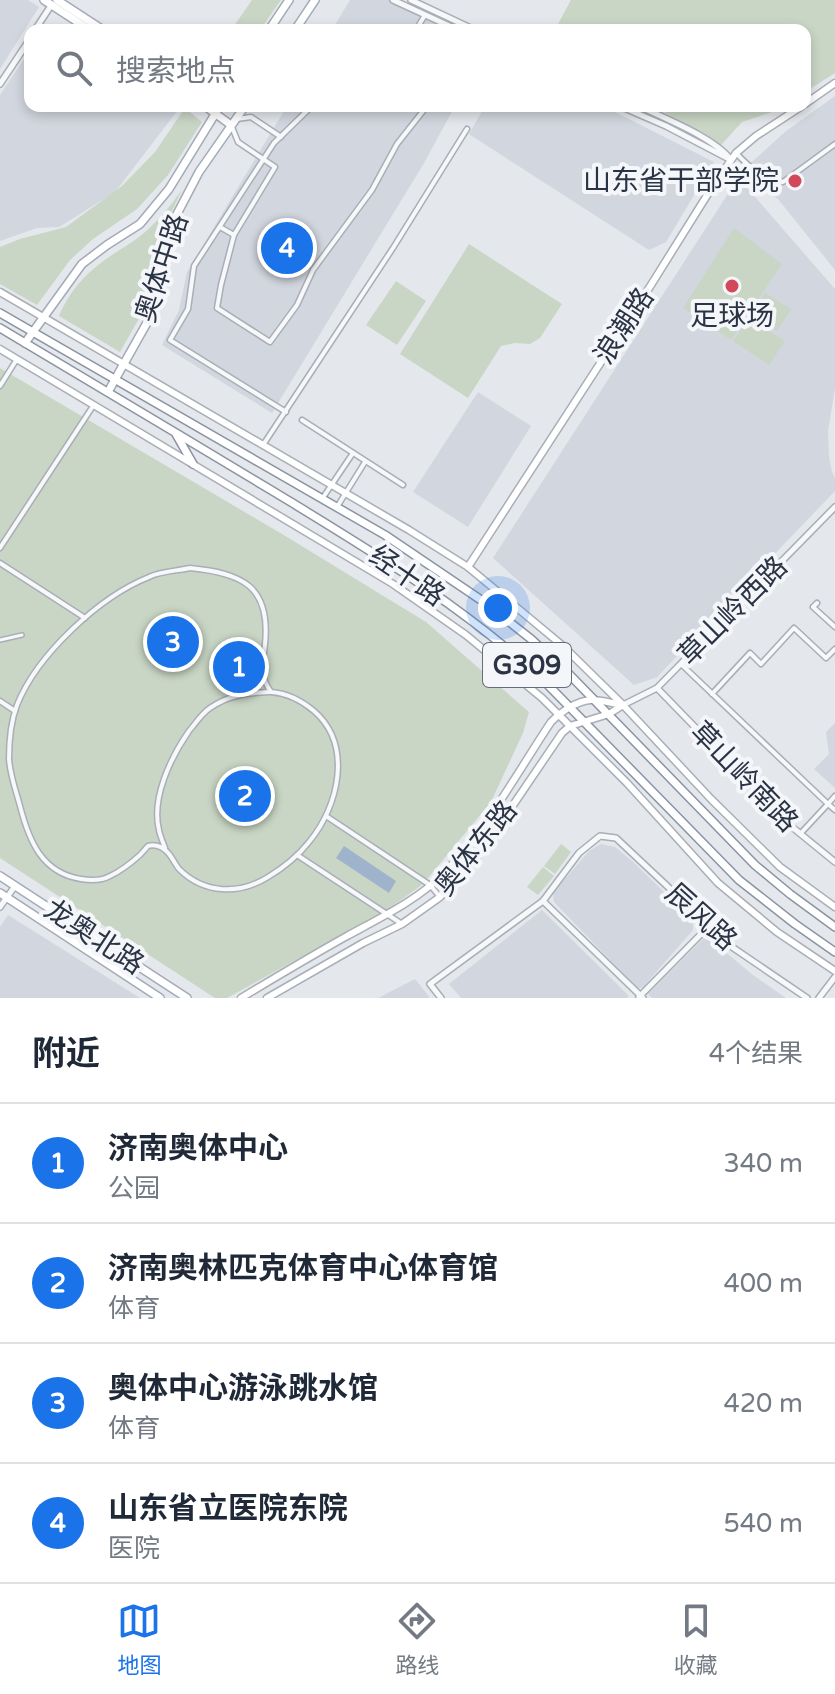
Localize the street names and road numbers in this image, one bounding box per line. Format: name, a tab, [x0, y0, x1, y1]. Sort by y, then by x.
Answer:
street label: 奥体中路	[129, 209, 195, 327]
street label: 浪潮路	[587, 282, 661, 370]
street label: 经十路	[363, 538, 451, 614]
street label: 草山岭西路	[671, 549, 795, 673]
road number: G309	[483, 643, 571, 687]
street label: 草山岭南路	[683, 715, 805, 839]
street label: 奥体东路	[428, 794, 524, 902]
street label: 辰风路	[658, 876, 744, 958]
street label: 龙奥北路	[38, 892, 150, 982]

